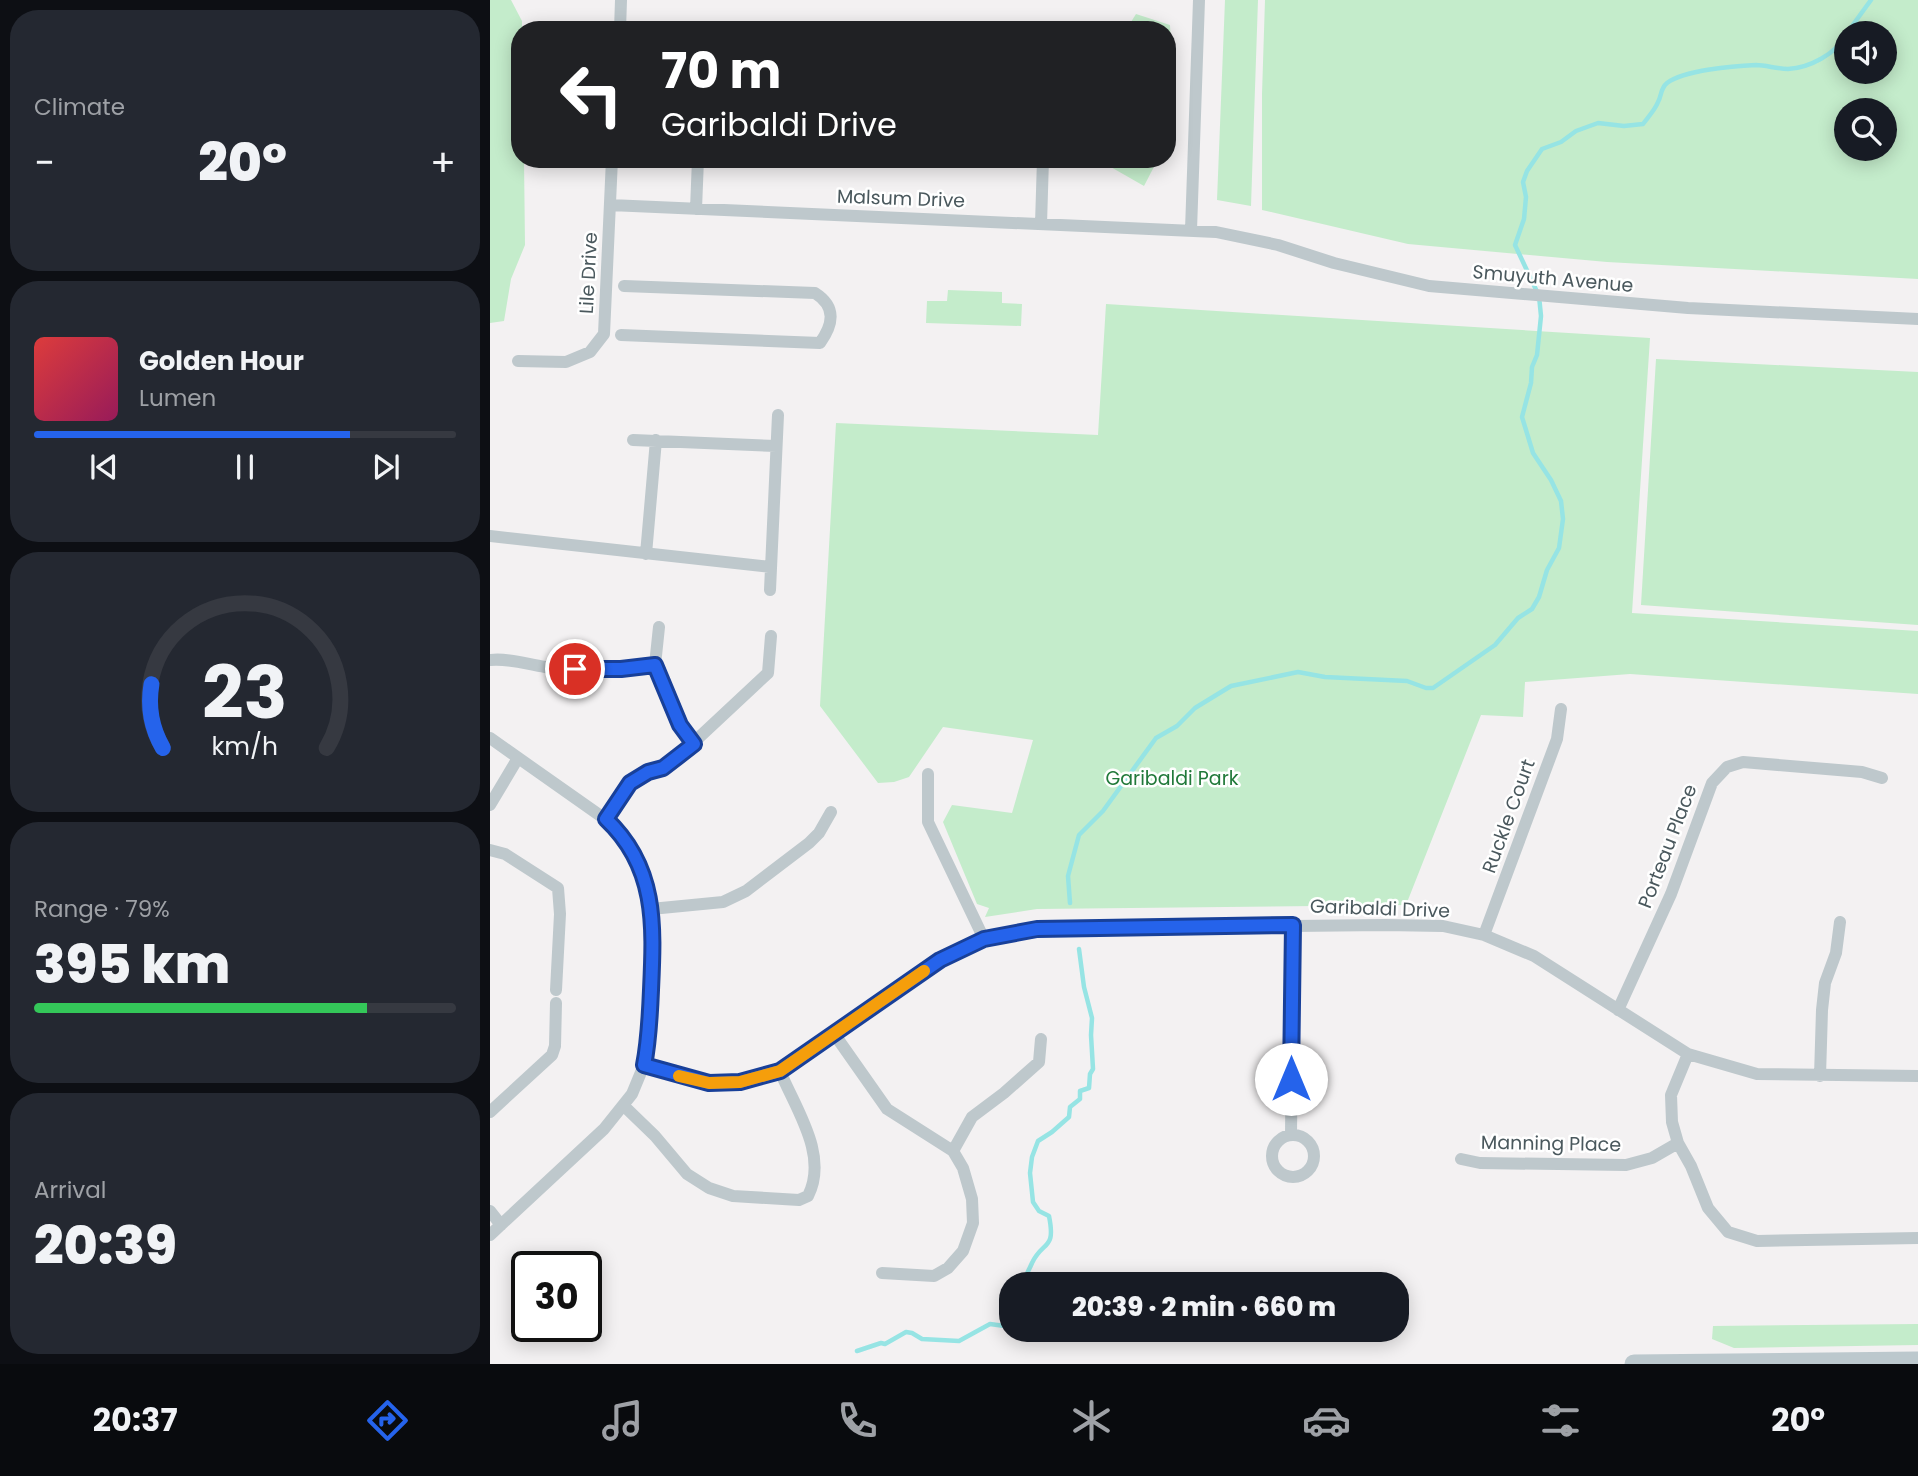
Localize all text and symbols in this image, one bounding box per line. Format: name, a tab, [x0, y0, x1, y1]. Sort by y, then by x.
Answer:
map controls	[1834, 21, 1897, 161]
button: sound	[1834, 21, 1897, 84]
text: 70 m	[661, 37, 781, 105]
icon: left	[546, 49, 637, 140]
text: Climate	[34, 91, 125, 123]
button: search	[1834, 98, 1897, 161]
text: Garibaldi Drive	[661, 102, 897, 147]
text: 20°	[198, 126, 287, 199]
text: −	[34, 136, 55, 189]
text: +	[430, 136, 456, 189]
street label: Malsum Drive	[836, 183, 966, 214]
street label: Lile Drive	[573, 231, 604, 315]
street label: Smuyuth Avenue	[1471, 258, 1634, 299]
text: Golden Hour	[139, 343, 304, 379]
text: Lumen	[139, 382, 216, 414]
icon: previous	[85, 448, 123, 486]
icon: pause	[226, 448, 264, 486]
icon: next	[367, 448, 405, 486]
pin	[545, 639, 605, 699]
text: 23	[202, 642, 288, 743]
icon: arrive	[556, 650, 594, 688]
text: km/h	[212, 729, 278, 764]
street label: Ruckle Court	[1475, 755, 1542, 877]
park label: Garibaldi Park	[1105, 765, 1239, 792]
street label: Porteau Place	[1631, 780, 1704, 912]
text: Range · 79%	[34, 893, 170, 925]
street label: Garibaldi Drive	[1310, 893, 1450, 924]
text: 395 km	[34, 928, 230, 1001]
position arrow	[1254, 1042, 1328, 1116]
street label: Manning Place	[1481, 1129, 1621, 1158]
text: Arrival	[34, 1174, 106, 1206]
text: 20:39	[34, 1209, 177, 1282]
speed limit sign: 30	[511, 1251, 602, 1342]
text: 20:39 · 2 min · 660 m	[1072, 1289, 1336, 1325]
icon: directions	[363, 1396, 412, 1445]
icon: music	[598, 1396, 647, 1445]
icon: phone	[833, 1396, 882, 1445]
icon: climate	[1067, 1396, 1116, 1445]
icon: car	[1302, 1396, 1351, 1445]
icon: filters	[1536, 1396, 1585, 1445]
text: 20:37	[93, 1397, 178, 1442]
text: 20°	[1771, 1397, 1825, 1442]

